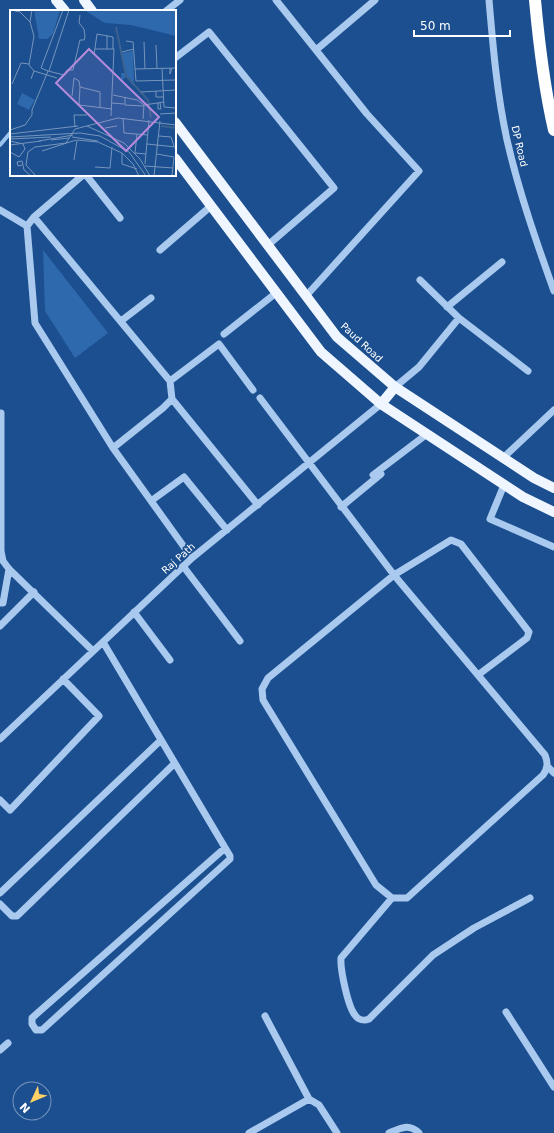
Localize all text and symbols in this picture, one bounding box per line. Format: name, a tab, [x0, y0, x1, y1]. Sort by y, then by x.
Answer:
inset map	[10, 10, 176, 176]
scale bar	[414, 12, 510, 38]
text: 50 m	[420, 19, 451, 33]
street label: DP Road	[509, 124, 530, 168]
street label: Paud Road	[339, 320, 385, 364]
street label: Raj Path	[160, 541, 197, 576]
north arrow	[12, 1081, 52, 1121]
text: N	[17, 1100, 33, 1115]

